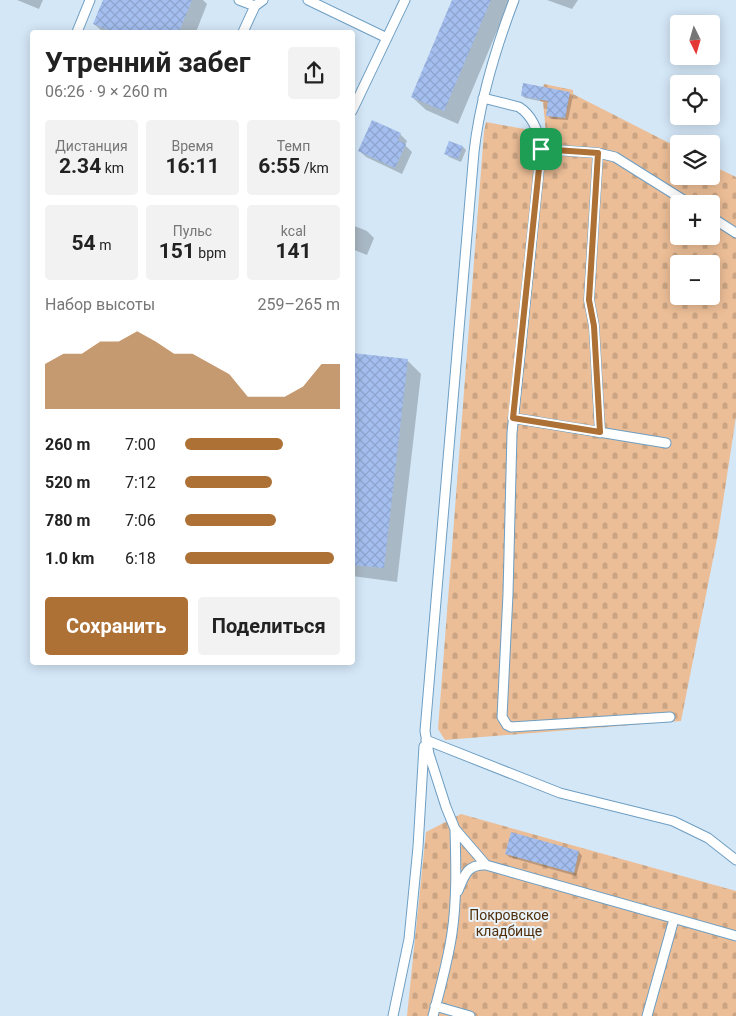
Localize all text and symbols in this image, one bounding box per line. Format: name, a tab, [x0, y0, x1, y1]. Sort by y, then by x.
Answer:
north arrow	[670, 15, 720, 65]
map controls	[670, 15, 720, 305]
text: Утренний забег	[45, 46, 250, 79]
button: share	[288, 47, 340, 99]
button: locate	[670, 75, 720, 125]
text: 06:26 · 9 × 260 m	[45, 82, 167, 101]
pin	[520, 128, 562, 170]
icon: arrive	[527, 135, 555, 163]
button: layers	[670, 135, 720, 185]
text: Дистанция	[55, 138, 128, 154]
text: Время	[171, 138, 214, 154]
text: Темп	[277, 138, 310, 154]
text: 2.34	[59, 154, 101, 178]
text: 16:11	[165, 154, 220, 178]
text: 6:55	[258, 154, 300, 178]
text: km	[101, 160, 124, 176]
text: /km	[300, 160, 329, 176]
button: +	[670, 195, 720, 245]
text: Пульс	[173, 223, 212, 239]
text: kcal	[281, 223, 306, 239]
text: 54	[72, 231, 96, 255]
text: m	[96, 237, 111, 253]
text: 151	[159, 239, 195, 263]
text: 141	[275, 239, 312, 263]
text: bpm	[195, 245, 226, 261]
button: −	[670, 255, 720, 305]
text: Набор высоты	[45, 295, 155, 314]
text: 259–265 m	[258, 295, 340, 314]
text: 260 m	[45, 435, 90, 454]
text: 7:00	[125, 435, 156, 454]
text: 520 m	[45, 473, 90, 492]
text: 7:12	[125, 473, 156, 492]
text: 780 m	[45, 511, 90, 530]
text: 7:06	[125, 511, 156, 530]
text: 1.0 km	[45, 549, 94, 568]
text: 6:18	[125, 549, 156, 568]
button: Сохранить	[45, 597, 188, 655]
button: Поделиться	[198, 597, 340, 655]
park label: Покровское кладбище	[469, 907, 549, 939]

